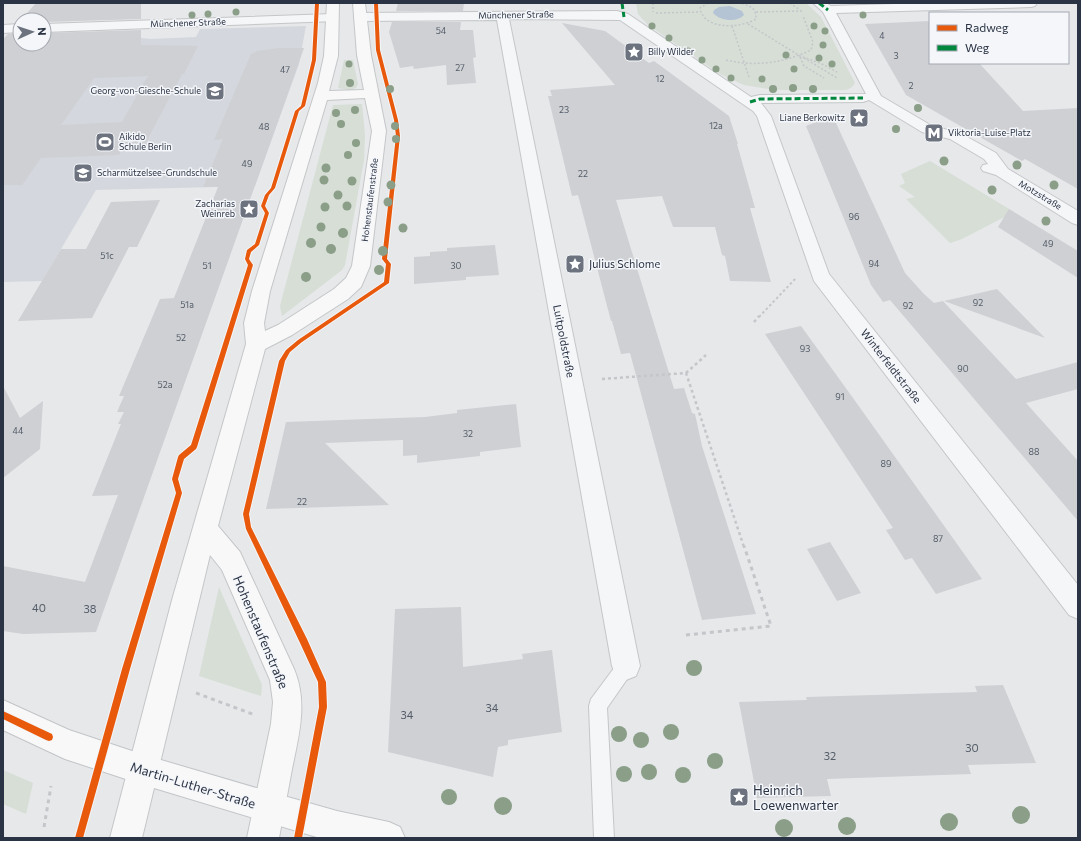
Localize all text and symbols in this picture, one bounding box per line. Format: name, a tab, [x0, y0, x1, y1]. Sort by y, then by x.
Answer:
street label: Münchener Straße	[478, 8, 554, 21]
north arrow	[12, 12, 52, 52]
legend	[929, 12, 1069, 64]
street label: Münchener Straße	[150, 16, 226, 29]
text: Radweg	[965, 20, 1009, 34]
house number: 54	[436, 25, 447, 36]
text: N	[36, 27, 49, 36]
house number: 4	[879, 30, 885, 41]
text: Weg	[965, 40, 990, 54]
place icon: Billy Wilder	[623, 41, 645, 63]
place label: Billy Wilder	[648, 46, 695, 57]
house number: 3	[893, 50, 899, 61]
house number: 27	[455, 62, 465, 73]
house number: 47	[280, 64, 290, 75]
house number: 12	[656, 73, 664, 84]
school or university icon: Georg-von-Giesche-Schule	[204, 80, 226, 102]
house number: 2	[909, 80, 914, 91]
place label: Georg-von-Giesche-Schule	[91, 85, 201, 96]
house number: 23	[559, 104, 569, 115]
place icon: Liane Berkowitz	[848, 107, 870, 129]
place label: Liane Berkowitz	[779, 112, 846, 123]
house number: 12a	[709, 120, 723, 131]
house number: 48	[259, 121, 269, 132]
metro station icon: Viktoria-Luise-Platz	[923, 122, 945, 144]
place label: Viktoria-Luise-Platz	[948, 127, 1031, 138]
sports icon: Aikido Schule Berlin	[94, 131, 116, 153]
place label: Aikido Schule Berlin	[119, 131, 172, 152]
street label: Hohenstaufenstraße	[359, 157, 380, 242]
house number: 49	[242, 158, 252, 169]
school or university icon: Scharmützelsee-Grundschule	[72, 162, 94, 184]
place label: Scharmützelsee-Grundschule	[97, 167, 217, 178]
house number: 22	[578, 168, 588, 179]
street label: Motzstraße	[1017, 177, 1064, 212]
place label: Zacharias Weinreb	[195, 198, 235, 219]
place icon: Zacharias Weinreb	[238, 198, 260, 220]
house number: 96	[849, 211, 859, 222]
house number: 49	[1043, 238, 1053, 249]
house number: 51c	[100, 250, 114, 261]
place icon: Julius Schlome	[564, 253, 586, 275]
place label: Julius Schlome	[589, 257, 660, 271]
house number: 94	[869, 258, 880, 269]
house number: 51	[202, 260, 212, 271]
house number: 30	[450, 260, 462, 271]
house number: 92	[973, 297, 983, 308]
house number: 51a	[180, 299, 194, 310]
house number: 92	[903, 300, 913, 311]
street label: Luitpoldstraße	[551, 303, 578, 379]
street label: Winterfeldtstraße	[858, 326, 924, 406]
house number: 52	[176, 332, 186, 343]
house number: 93	[800, 343, 810, 354]
house number: 90	[957, 363, 969, 374]
house number: 52a	[158, 379, 173, 390]
house number: 91	[835, 391, 845, 402]
house number: 44	[13, 425, 24, 436]
house number: 32	[463, 428, 473, 439]
house number: 88	[1029, 446, 1039, 457]
house number: 89	[881, 458, 891, 469]
house number: 22	[297, 496, 307, 507]
house number: 87	[933, 533, 943, 544]
street label: Hohenstaufenstraße	[230, 573, 292, 691]
house number: 40	[32, 601, 46, 614]
house number: 38	[84, 602, 97, 615]
house number: 34	[486, 701, 499, 714]
house number: 34	[401, 708, 414, 721]
house number: 30	[965, 741, 979, 754]
house number: 32	[824, 749, 836, 762]
street label: Martin-Luther-Straße	[128, 758, 258, 812]
place label: Heinrich Loewenwarter	[753, 782, 839, 813]
place icon: Heinrich Loewenwarter	[728, 786, 750, 808]

